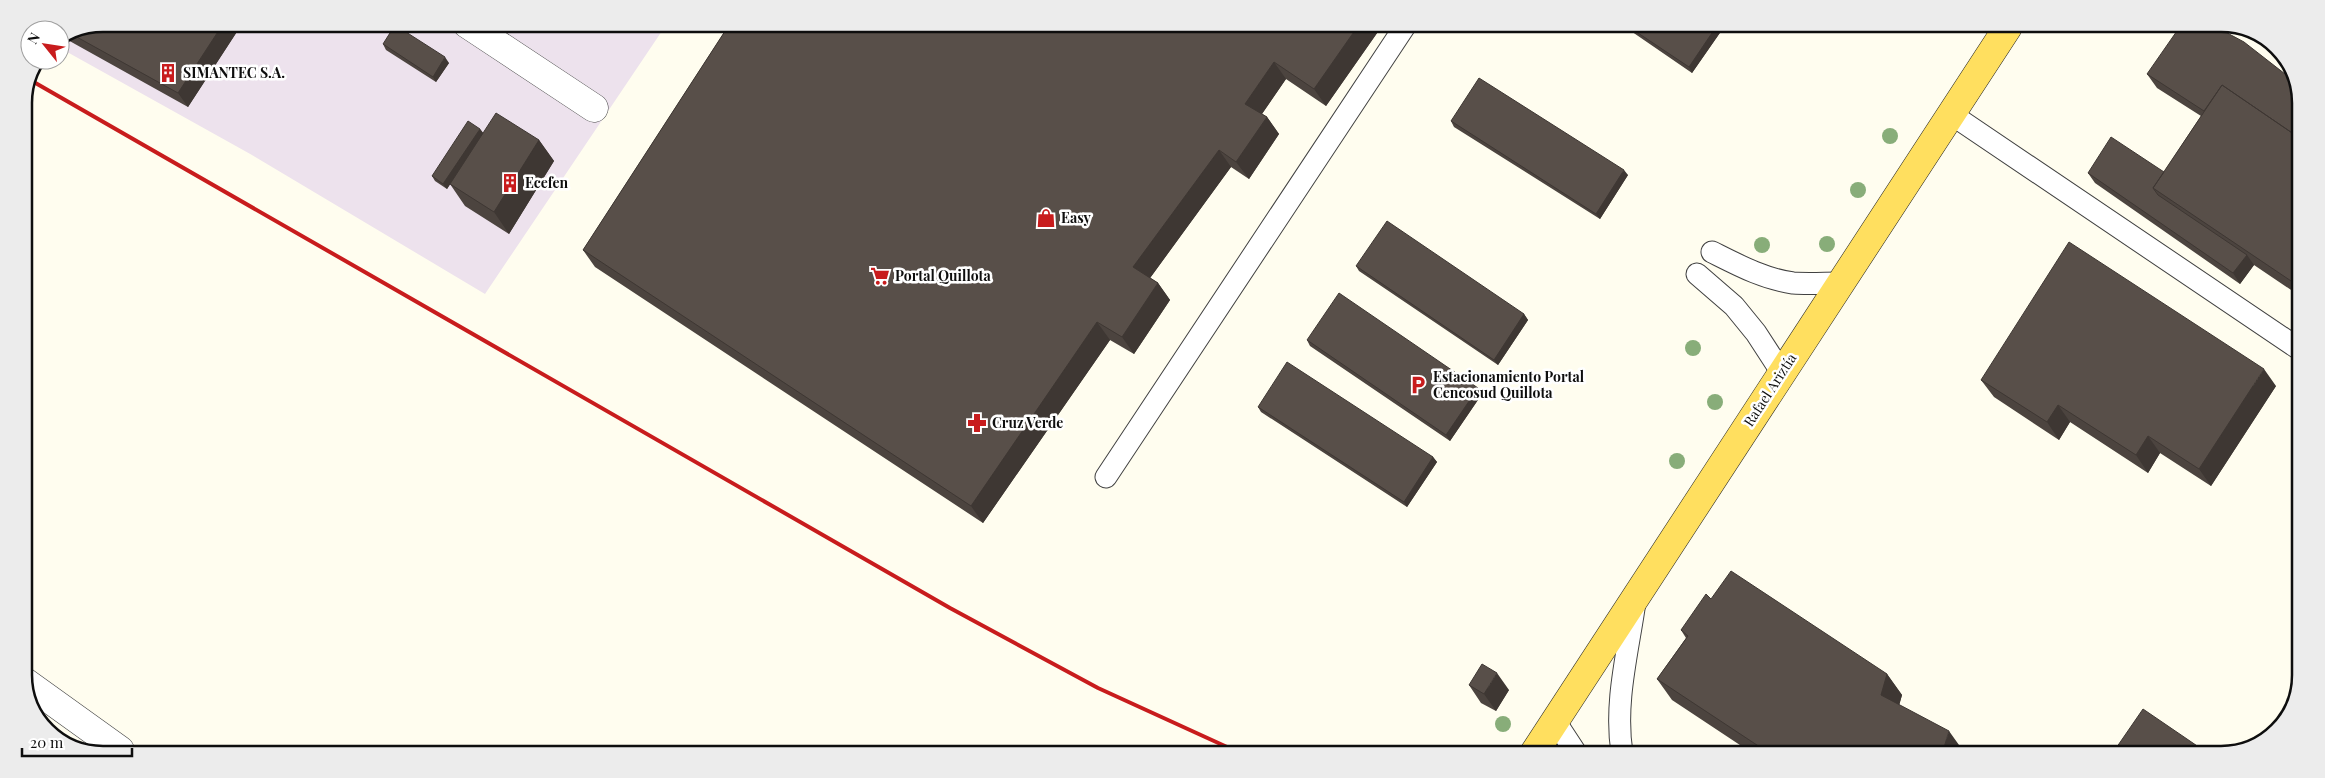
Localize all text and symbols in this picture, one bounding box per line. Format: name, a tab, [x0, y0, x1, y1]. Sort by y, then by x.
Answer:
north arrow	[20, 20, 70, 70]
text: N	[23, 29, 44, 47]
building icon: SIMANTEC S.A.	[157, 62, 179, 84]
place label: SIMANTEC S.A.	[183, 63, 285, 82]
building icon: Ecefen	[499, 172, 521, 194]
place label: Ecefen	[525, 173, 568, 192]
shop icon: Easy	[1035, 207, 1057, 229]
place label: Easy	[1061, 208, 1092, 227]
supermarket icon: Portal Quillota	[869, 265, 891, 287]
place label: Portal Quillota	[895, 266, 991, 285]
street label: Rafael Ariztía	[1739, 349, 1800, 430]
place label: Estacionamiento Portal Cencosud Quillota	[1433, 367, 1585, 402]
parking icon: Estacionamiento Portal Cencosud Quillota	[1407, 374, 1429, 396]
pharmacy icon: Cruz Verde	[966, 412, 988, 434]
place label: Cruz Verde	[992, 413, 1063, 432]
scale bar	[22, 726, 132, 758]
text: 20 m	[30, 732, 64, 752]

